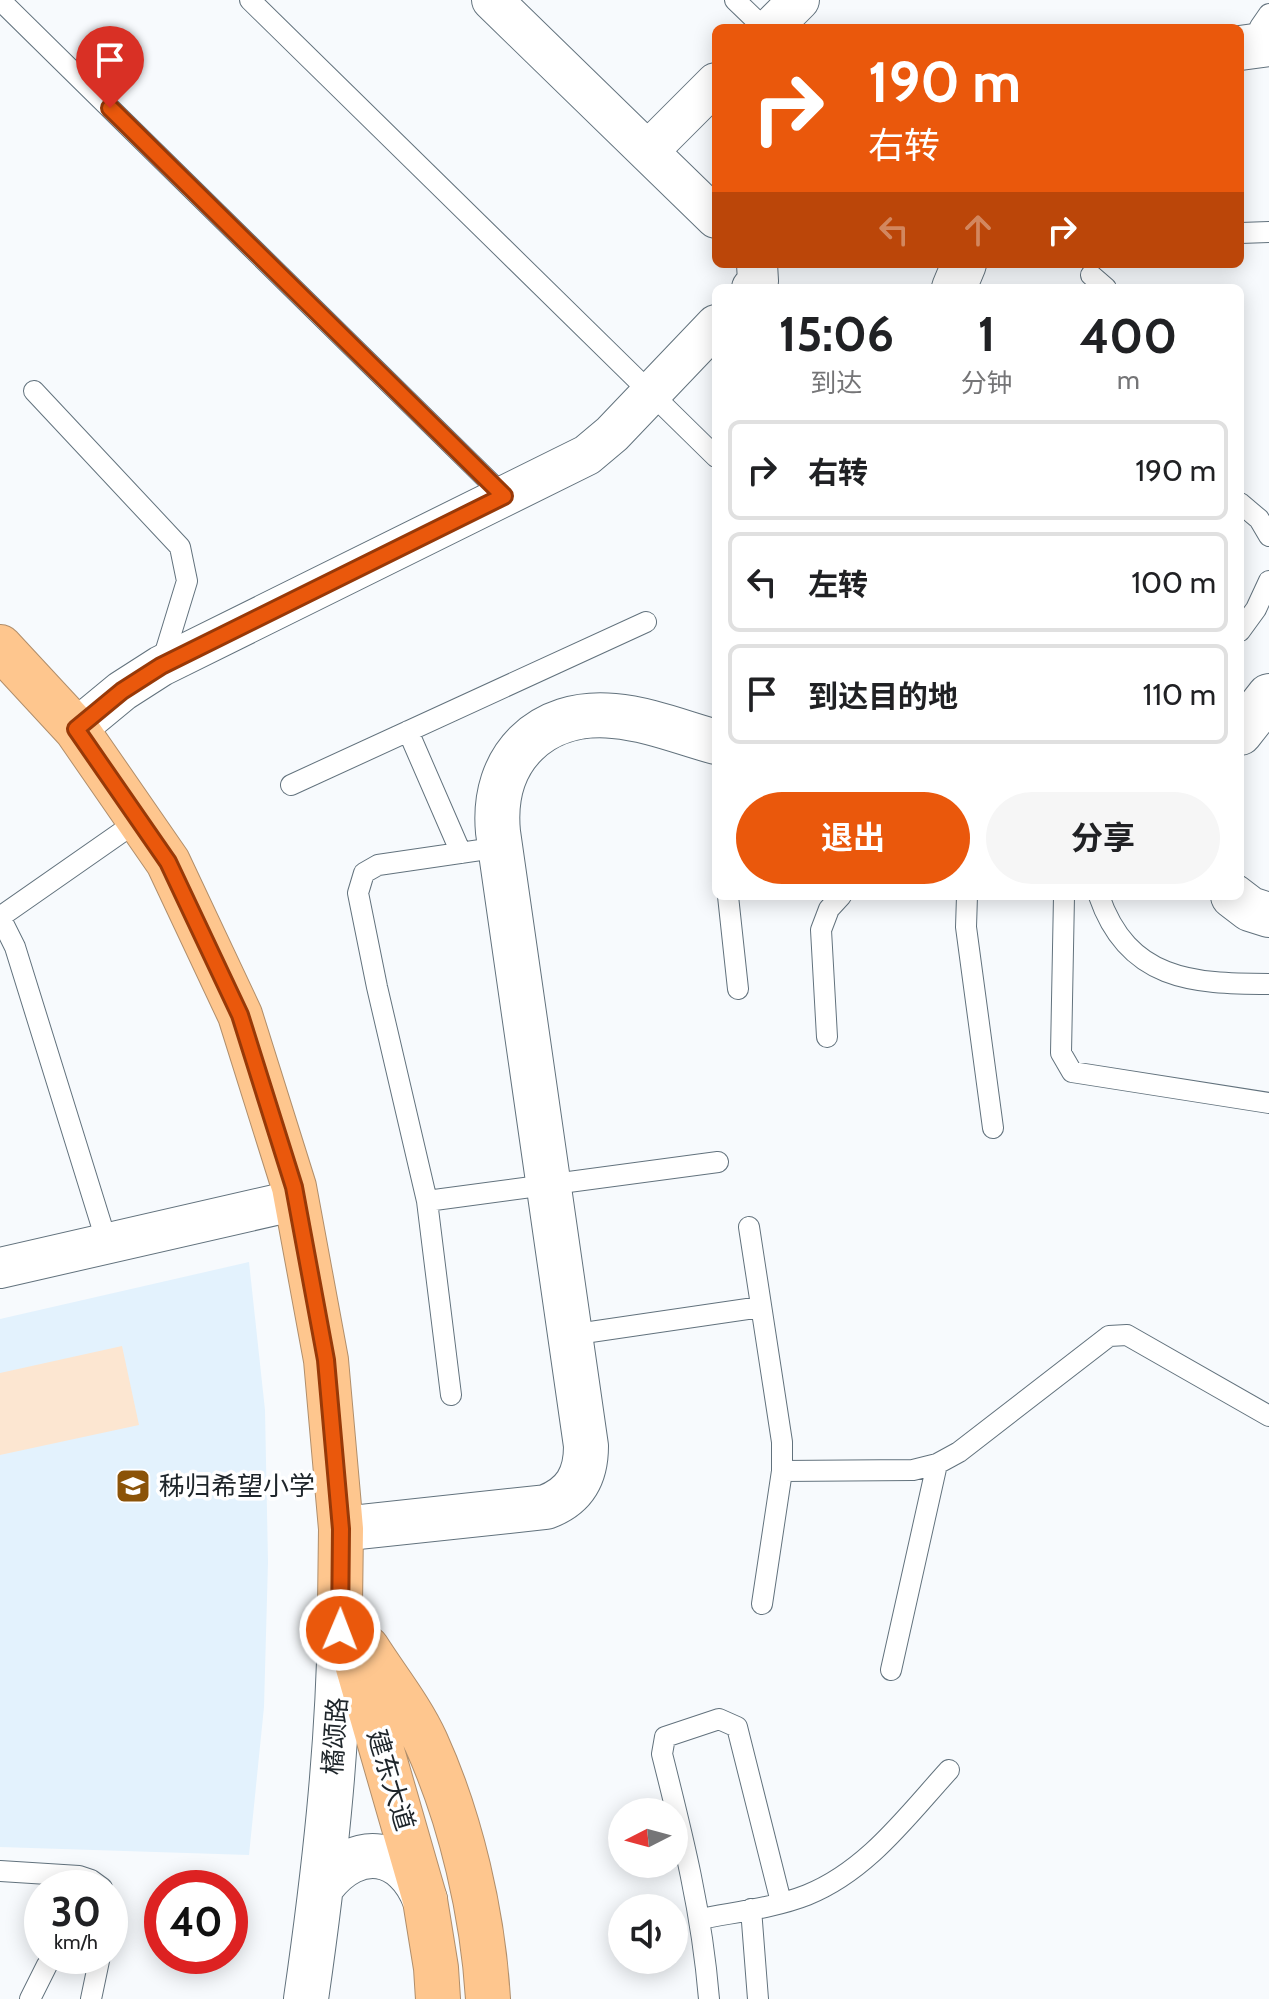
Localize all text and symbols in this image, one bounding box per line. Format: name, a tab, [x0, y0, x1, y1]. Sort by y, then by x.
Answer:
pin	[76, 26, 144, 108]
icon: arrive	[88, 38, 132, 82]
text: 190 m	[868, 48, 1021, 116]
icon: right	[736, 56, 840, 160]
text: 右转	[868, 123, 940, 167]
icon: left	[872, 208, 916, 252]
icon: ahead	[956, 208, 1000, 252]
icon: right	[1040, 208, 1084, 252]
text: 15:06	[779, 305, 894, 363]
text: 1	[978, 305, 996, 363]
text: 400	[1080, 307, 1177, 365]
text: m	[1117, 364, 1140, 396]
text: 到达	[810, 367, 862, 399]
text: 分钟	[961, 367, 1013, 399]
icon: right	[740, 448, 784, 492]
text: 190 m	[1135, 452, 1216, 489]
text: 右转	[808, 454, 868, 491]
icon: left	[740, 560, 784, 604]
text: 100 m	[1131, 564, 1216, 601]
text: 左转	[808, 566, 868, 603]
icon: arrive	[740, 672, 784, 716]
text: 110 m	[1142, 676, 1216, 713]
text: 到达目的地	[808, 678, 958, 715]
button: 退出	[736, 792, 970, 884]
button: 分享	[986, 792, 1220, 884]
school or university icon: 秭归希望小学	[114, 1467, 152, 1505]
place label: 秭归希望小学	[159, 1470, 315, 1502]
position arrow	[298, 1588, 382, 1672]
street label: 橘颂路	[316, 1696, 354, 1776]
street label: 建东大道	[360, 1726, 422, 1834]
north arrow	[608, 1798, 688, 1878]
map controls	[608, 1798, 688, 1974]
speed limit sign: 40	[144, 1870, 248, 1974]
text: 30	[51, 1887, 101, 1936]
button: sound	[608, 1894, 688, 1974]
text: km/h	[54, 1930, 98, 1954]

